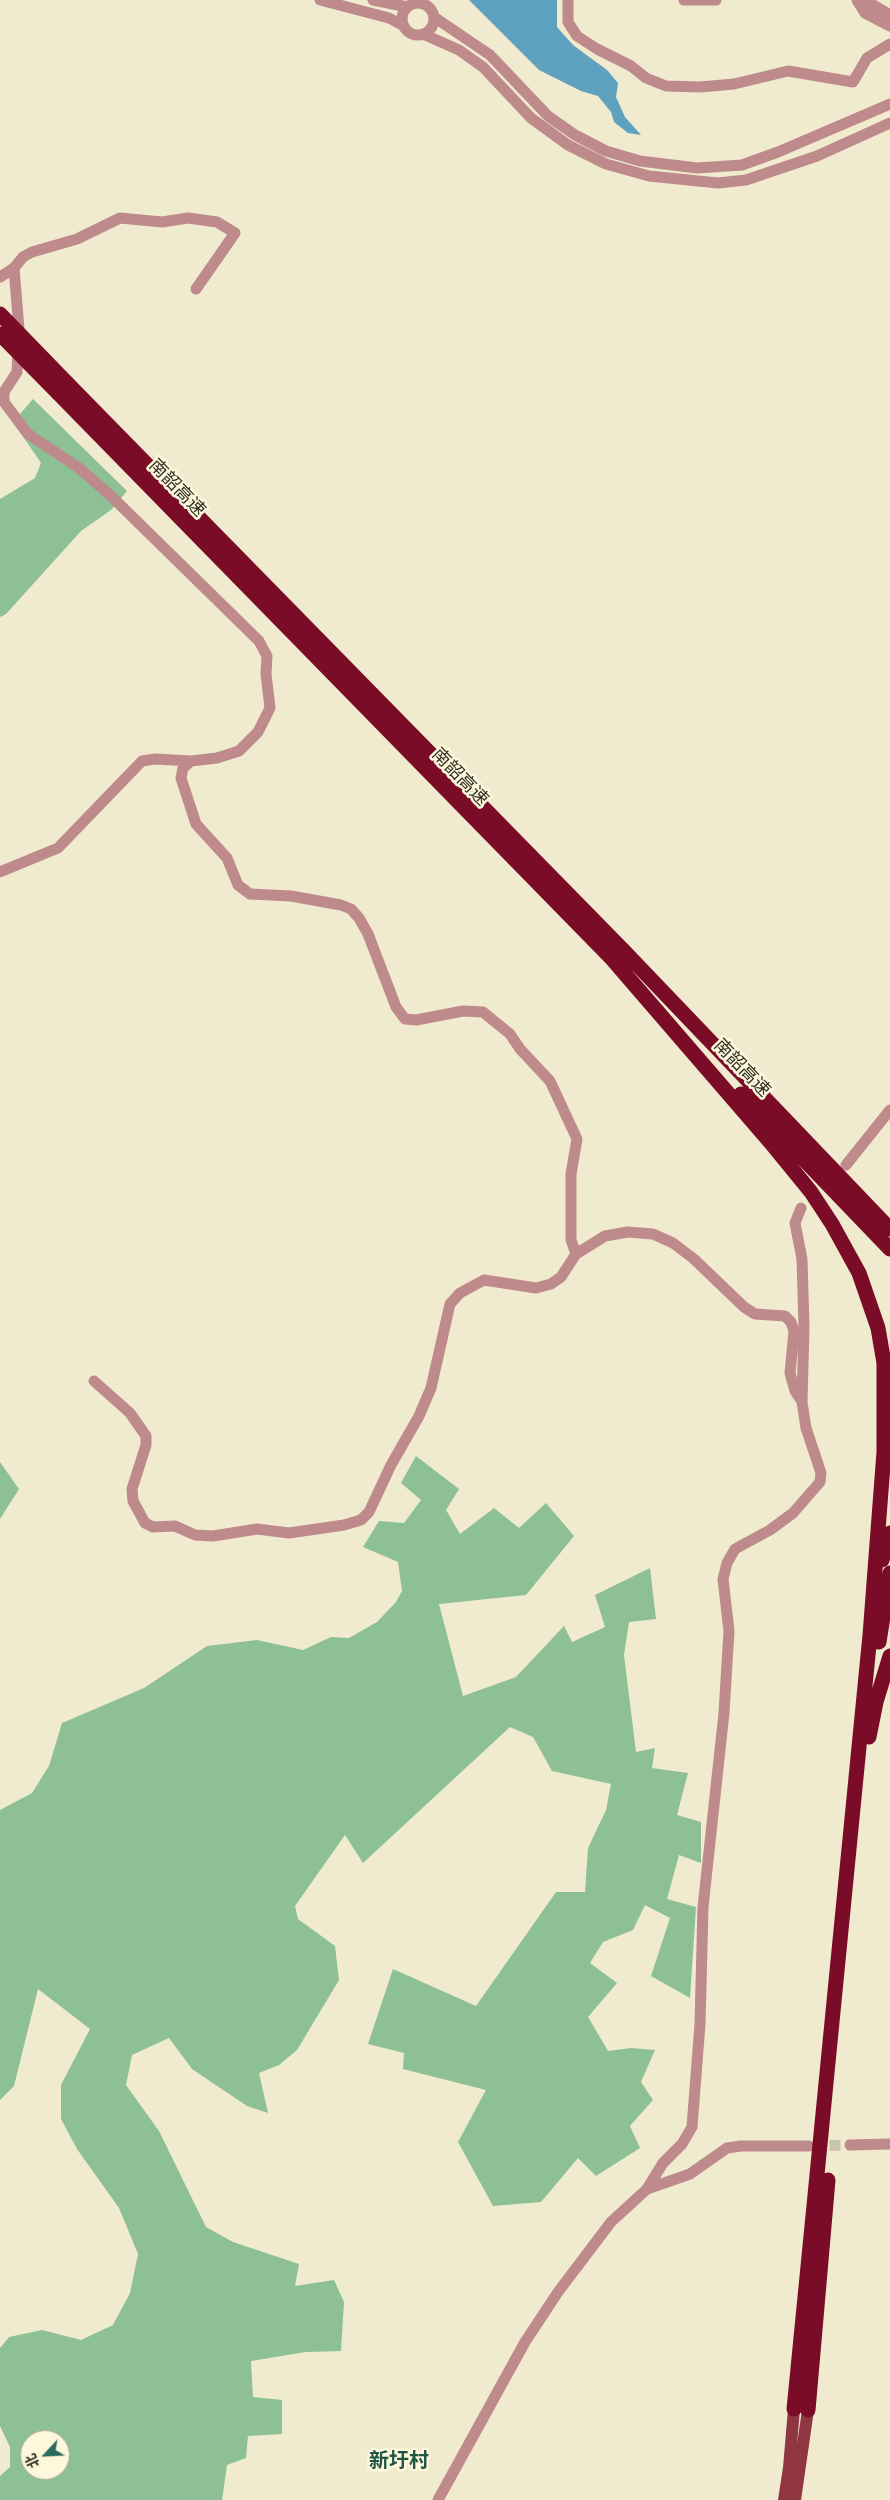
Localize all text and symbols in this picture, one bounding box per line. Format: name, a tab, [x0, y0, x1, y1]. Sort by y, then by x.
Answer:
street label: 南韶高速	[144, 455, 210, 521]
street label: 南韶高速	[427, 744, 493, 810]
street label: 南韶高速	[709, 1035, 775, 1101]
north arrow	[20, 2430, 70, 2480]
district label: 新圩村	[369, 2449, 429, 2473]
text: 北	[21, 2451, 43, 2471]

